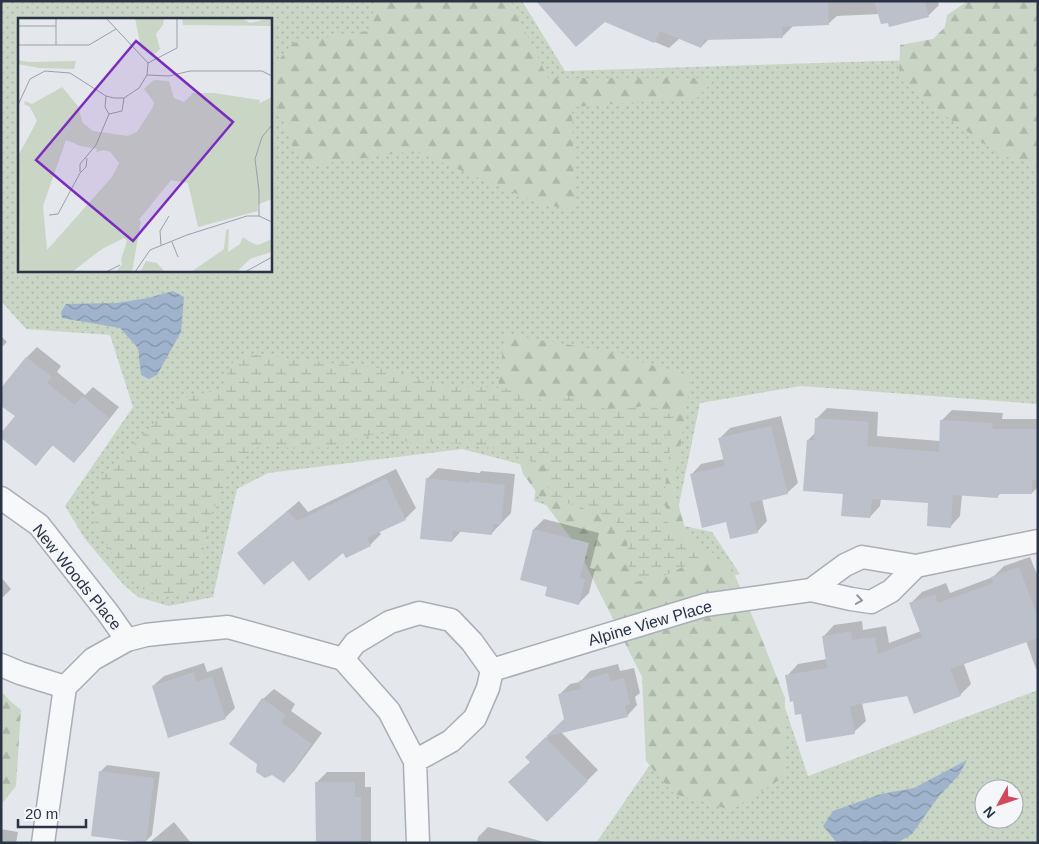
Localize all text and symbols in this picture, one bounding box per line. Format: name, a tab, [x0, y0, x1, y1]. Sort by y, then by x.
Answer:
inset map	[18, 18, 271, 271]
street label: New Woods Place	[29, 521, 125, 633]
one-way arrow	[855, 595, 863, 605]
street label: Alpine View Place	[586, 597, 714, 649]
north arrow	[974, 779, 1024, 829]
scale bar	[18, 796, 85, 828]
text: N	[980, 803, 998, 821]
text: 20 m	[25, 805, 58, 822]

